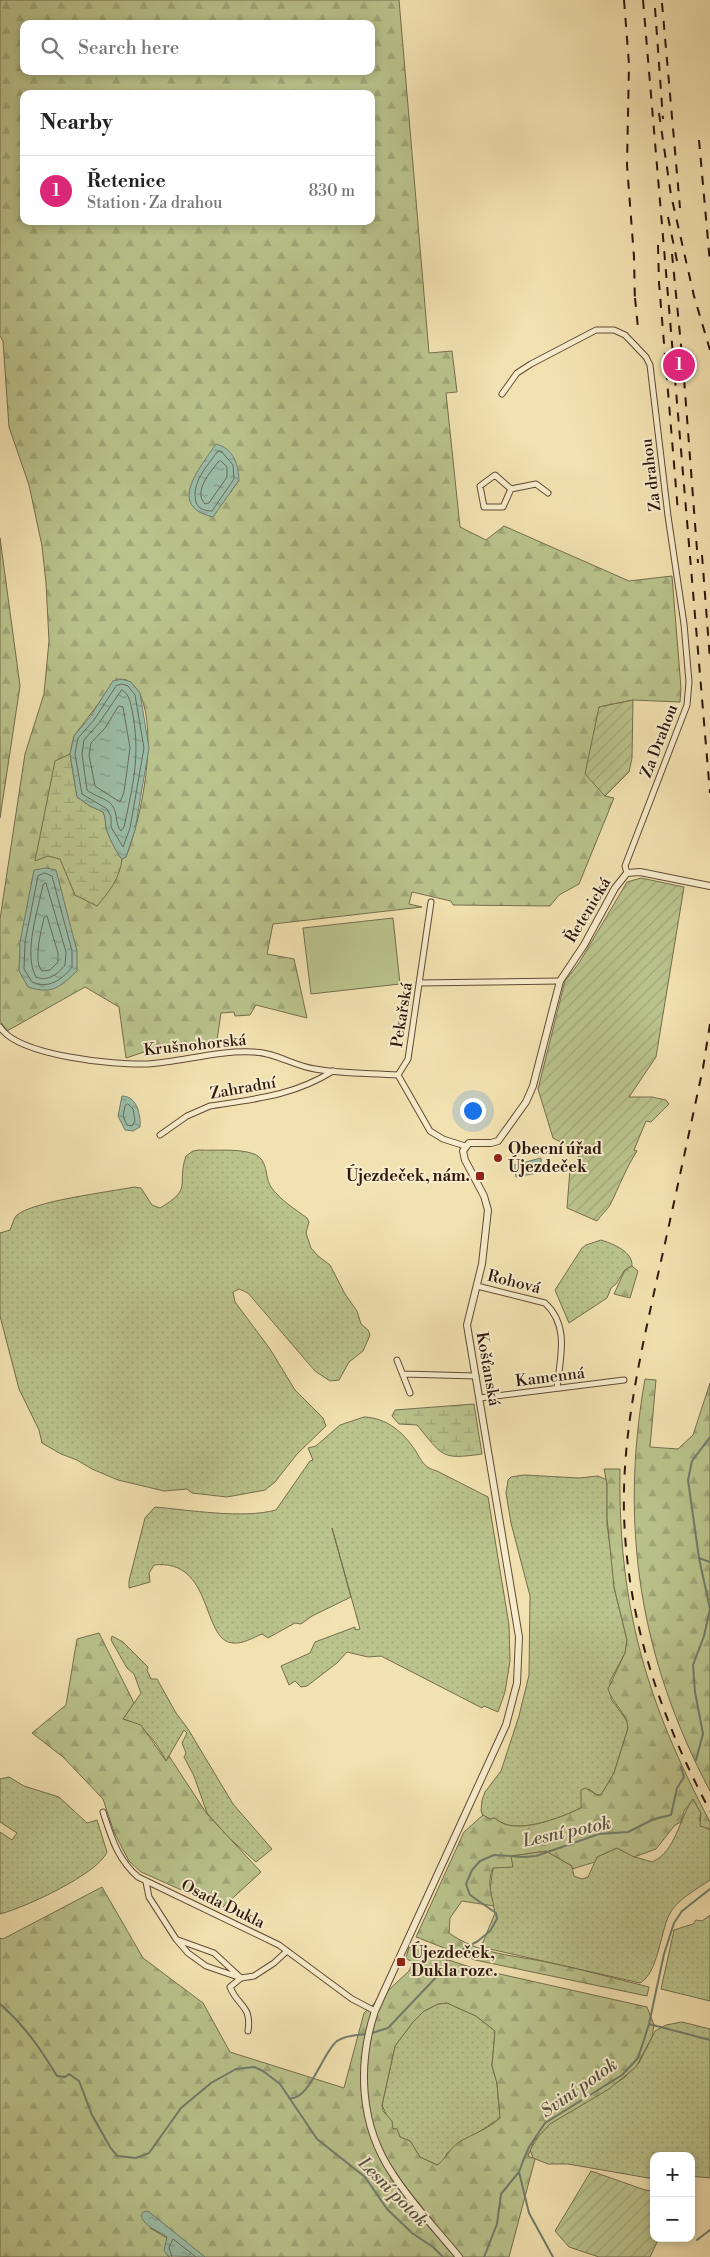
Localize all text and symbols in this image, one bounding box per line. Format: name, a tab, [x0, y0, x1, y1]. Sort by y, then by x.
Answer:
search box	[20, 20, 375, 75]
icon: search	[38, 34, 66, 62]
text: Search here	[78, 36, 179, 60]
text: Nearby	[40, 110, 113, 136]
text: Řetenice	[87, 169, 166, 193]
text: 1	[52, 181, 60, 201]
text: 830 m	[308, 181, 355, 201]
text: Station · Za drahou	[87, 193, 222, 213]
pin: 1	[663, 346, 695, 384]
street label: Za drahou	[637, 437, 665, 513]
street label: Za Drahou	[636, 702, 682, 780]
street label: Řetenická	[559, 872, 616, 946]
street label: Pekařská	[387, 980, 417, 1049]
street label: Krušnohorská	[143, 1030, 248, 1060]
street label: Zahradní	[208, 1072, 278, 1104]
your location	[460, 1098, 486, 1124]
place label: Obecní úřad Újezdeček	[508, 1139, 602, 1177]
marker: Obecní úřad Újezdeček	[492, 1152, 504, 1164]
place label: Újezdeček, nám.	[346, 1164, 470, 1186]
marker: Újezdeček, nám.	[474, 1170, 486, 1182]
street label: Rohová	[485, 1266, 544, 1298]
street label: Košťanská	[472, 1330, 505, 1409]
street label: Kamenná	[514, 1363, 587, 1391]
water label: Lesní potok	[520, 1811, 613, 1853]
street label: Osada Dukla	[178, 1875, 269, 1933]
place label: Újezdeček, Dukla rozc.	[411, 1941, 498, 1981]
marker: Újezdeček, Dukla rozc.	[395, 1956, 407, 1968]
water label: Sviní potok	[536, 2053, 622, 2123]
water label: Lesní potok	[352, 2151, 433, 2232]
map controls	[650, 2152, 695, 2242]
button: +	[650, 2152, 695, 2197]
button: −	[650, 2197, 695, 2242]

